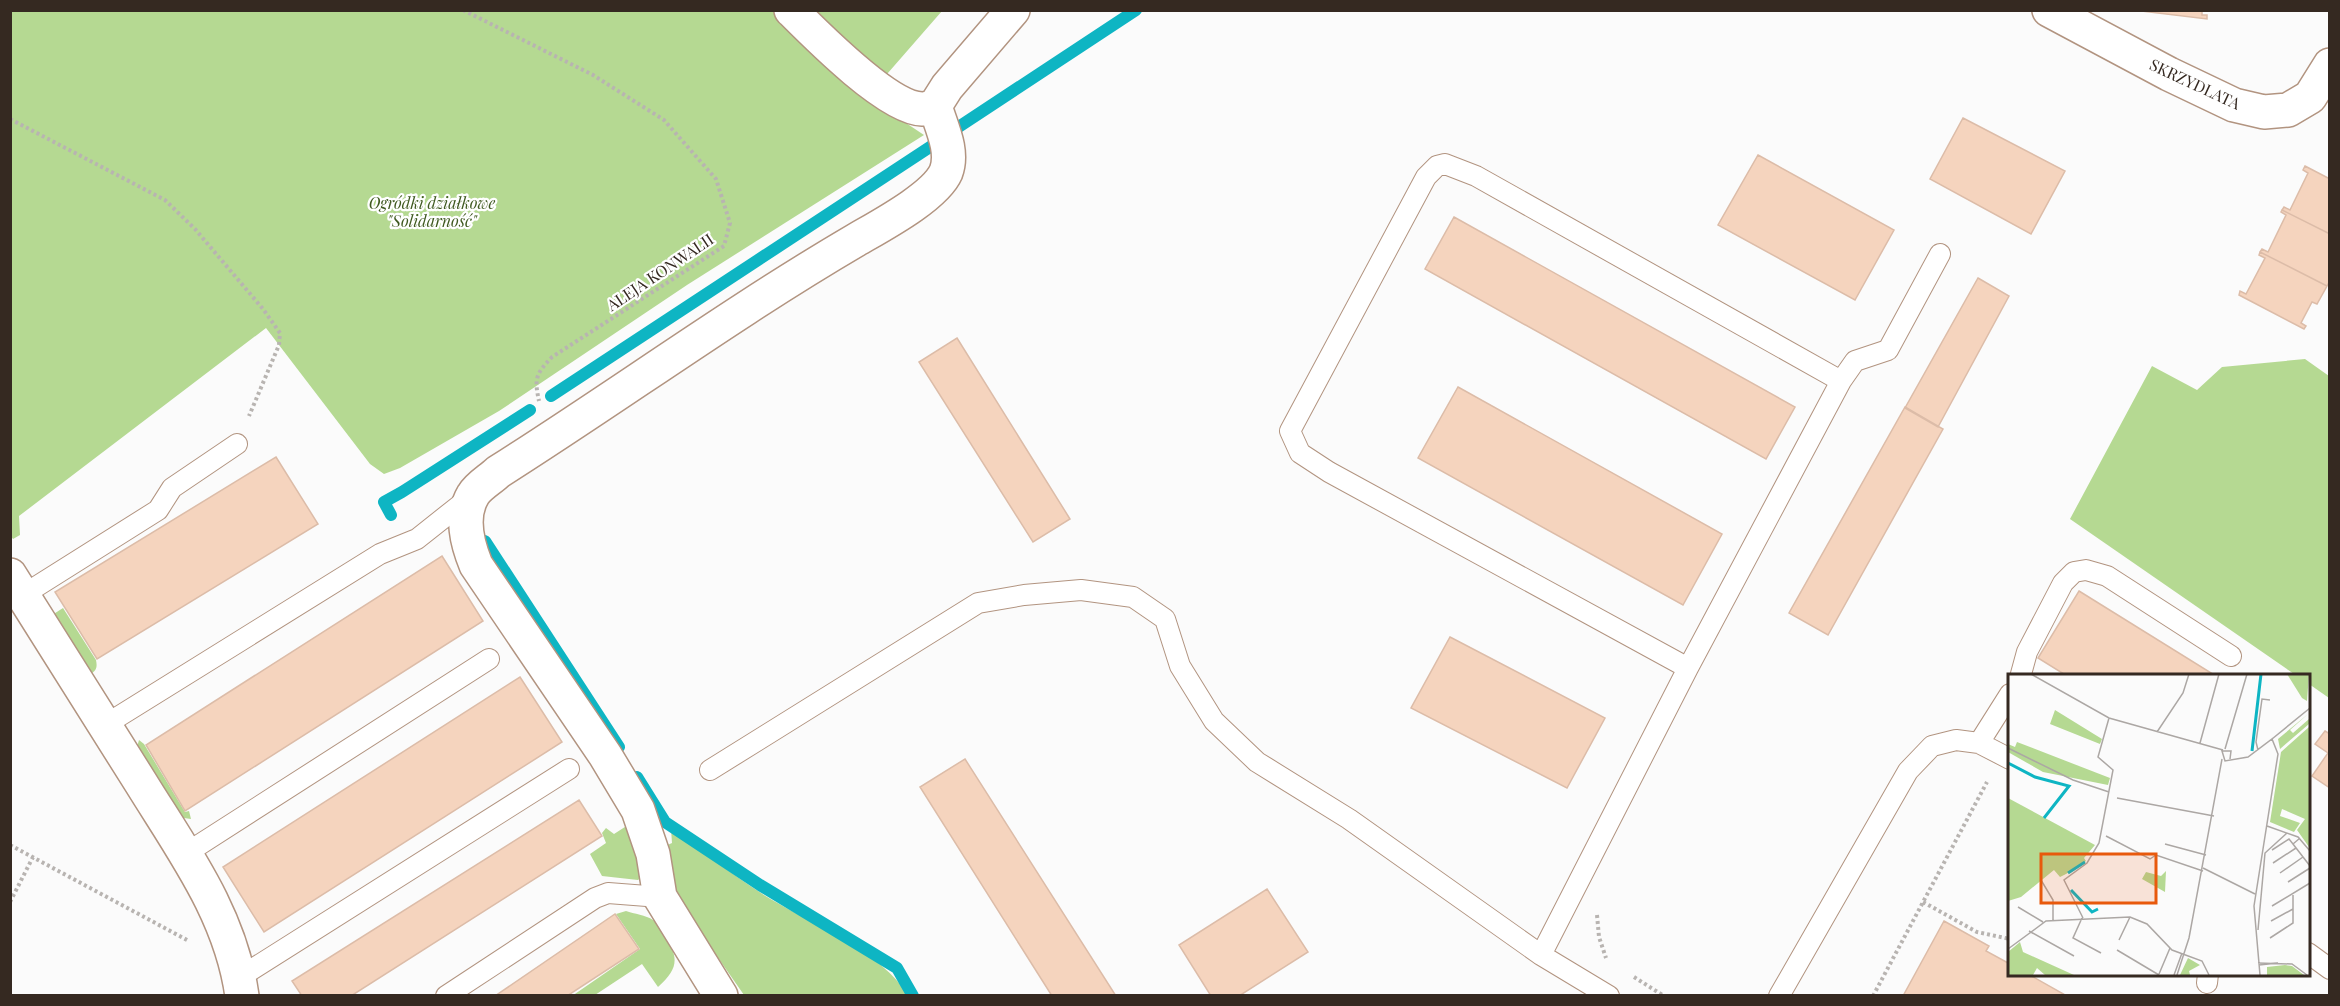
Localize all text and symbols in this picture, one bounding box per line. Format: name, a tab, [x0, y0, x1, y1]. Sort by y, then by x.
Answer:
street label: SKRZYDLATA	[2146, 53, 2245, 114]
park label: Ogródki działkowe "Solidarność"	[369, 192, 495, 231]
street label: ALEJA KONWALII	[601, 228, 717, 316]
inset map	[2008, 674, 2310, 976]

